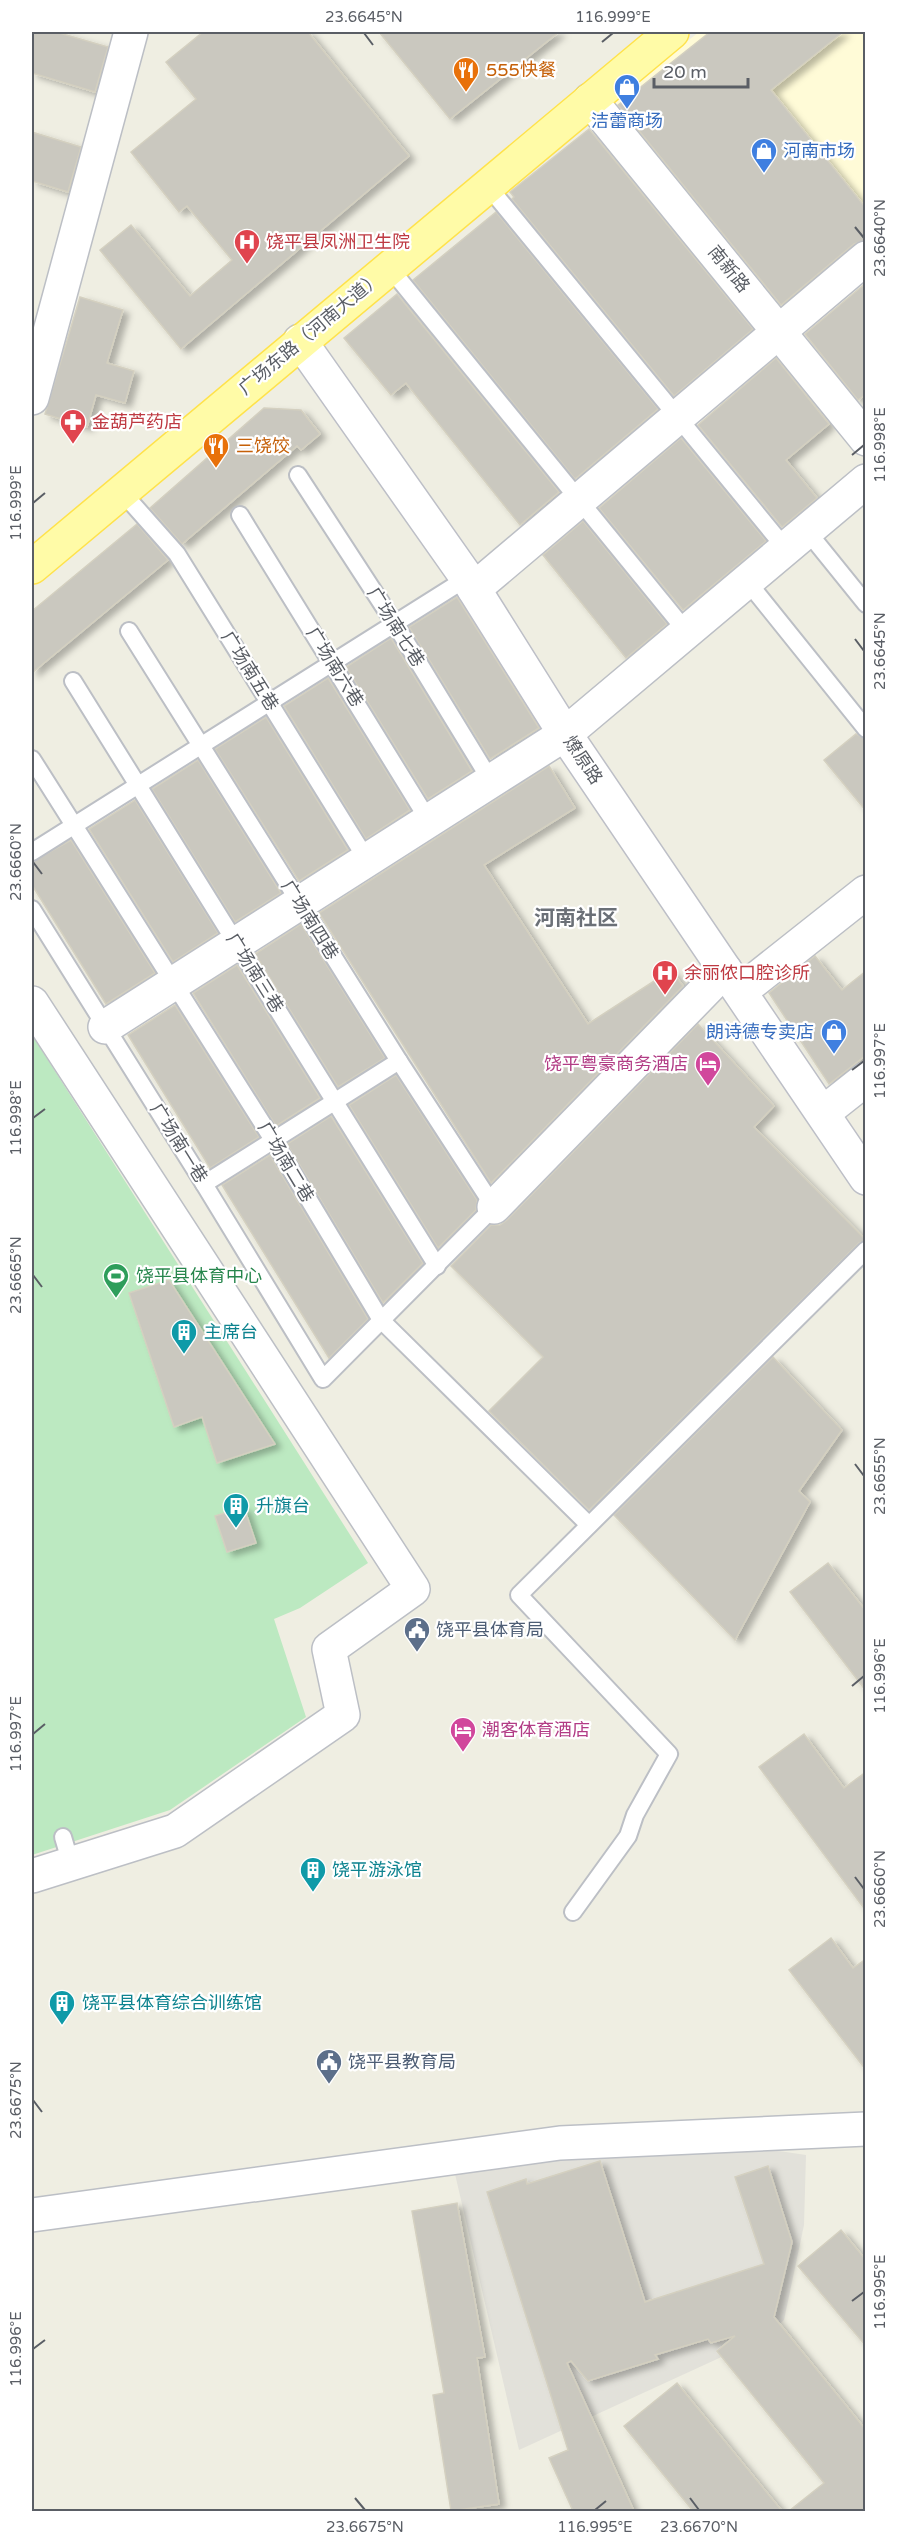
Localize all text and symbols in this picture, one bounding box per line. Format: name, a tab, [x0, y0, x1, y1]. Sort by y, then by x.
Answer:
text: 23.6645°N	[325, 8, 403, 26]
text: 116.999°E	[575, 8, 651, 26]
scale bar	[654, 51, 748, 89]
restaurant icon: 555快餐	[451, 55, 481, 93]
place label: 555快餐	[486, 59, 556, 81]
text: 20 m	[663, 61, 707, 83]
shop icon: 洁蕾商场	[612, 72, 642, 110]
place label: 洁蕾商场	[591, 110, 663, 132]
shop icon: 河南市场	[749, 136, 779, 174]
place label: 河南市场	[783, 140, 855, 162]
text: 23.6640°N	[871, 199, 889, 277]
hospital icon: 饶平县凤洲卫生院	[232, 227, 262, 265]
place label: 饶平县凤洲卫生院	[266, 231, 410, 253]
street label: 南新路	[703, 241, 755, 297]
street label: 广场东路（河南大道）	[234, 267, 386, 399]
pharmacy icon: 金葫芦药店	[58, 407, 88, 445]
text: 116.998°E	[871, 407, 889, 483]
place label: 金葫芦药店	[92, 411, 182, 433]
restaurant icon: 三饶饺	[201, 431, 231, 469]
place label: 三饶饺	[236, 435, 290, 457]
text: 116.999°E	[7, 465, 25, 541]
street label: 广场南七巷	[363, 583, 429, 671]
text: 23.6645°N	[871, 612, 889, 690]
street label: 广场南六巷	[302, 623, 368, 711]
street label: 广场南五巷	[217, 627, 283, 715]
street label: 燎原路	[559, 731, 607, 789]
text: 23.6660°N	[7, 823, 25, 901]
street label: 广场南四巷	[277, 876, 343, 964]
district label: 河南社区	[534, 906, 618, 931]
street label: 广场南三巷	[222, 929, 288, 1017]
hospital icon: 余丽侬口腔诊所	[650, 958, 680, 996]
place label: 余丽侬口腔诊所	[684, 962, 810, 984]
shop icon: 朗诗德专卖店	[819, 1017, 849, 1055]
place label: 朗诗德专卖店	[706, 1021, 814, 1043]
text: 116.997°E	[871, 1023, 889, 1099]
hotel icon: 饶平粤豪商务酒店	[693, 1049, 723, 1087]
place label: 饶平粤豪商务酒店	[544, 1053, 688, 1075]
text: 116.998°E	[7, 1080, 25, 1156]
street label: 广场南一巷	[146, 1099, 212, 1187]
street label: 广场南二巷	[253, 1118, 319, 1206]
text: 23.6665°N	[7, 1236, 25, 1314]
sports icon: 饶平县体育中心	[101, 1261, 131, 1299]
place label: 饶平县体育中心	[136, 1265, 262, 1287]
building icon: 主席台	[169, 1317, 199, 1355]
place label: 主席台	[204, 1321, 258, 1343]
text: 23.6655°N	[871, 1437, 889, 1515]
building icon: 升旗台	[221, 1491, 251, 1529]
place label: 升旗台	[256, 1495, 310, 1517]
public building icon: 饶平县体育局	[402, 1615, 432, 1653]
place label: 饶平县体育局	[436, 1619, 544, 1641]
text: 116.996°E	[871, 1638, 889, 1714]
text: 116.997°E	[7, 1696, 25, 1772]
hotel icon: 潮客体育酒店	[448, 1715, 478, 1753]
place label: 潮客体育酒店	[482, 1719, 590, 1741]
text: 23.6660°N	[871, 1850, 889, 1928]
building icon: 饶平游泳馆	[298, 1855, 328, 1893]
place label: 饶平游泳馆	[332, 1859, 422, 1881]
building icon: 饶平县体育综合训练馆	[47, 1988, 77, 2026]
place label: 饶平县体育综合训练馆	[82, 1992, 262, 2014]
public building icon: 饶平县教育局	[314, 2047, 344, 2085]
place label: 饶平县教育局	[348, 2051, 456, 2073]
text: 23.6675°N	[7, 2061, 25, 2139]
text: 116.995°E	[871, 2254, 889, 2330]
text: 116.996°E	[7, 2311, 25, 2387]
text: 23.6675°N	[326, 2518, 404, 2536]
text: 116.995°E	[557, 2518, 633, 2536]
text: 23.6670°N	[660, 2518, 738, 2536]

